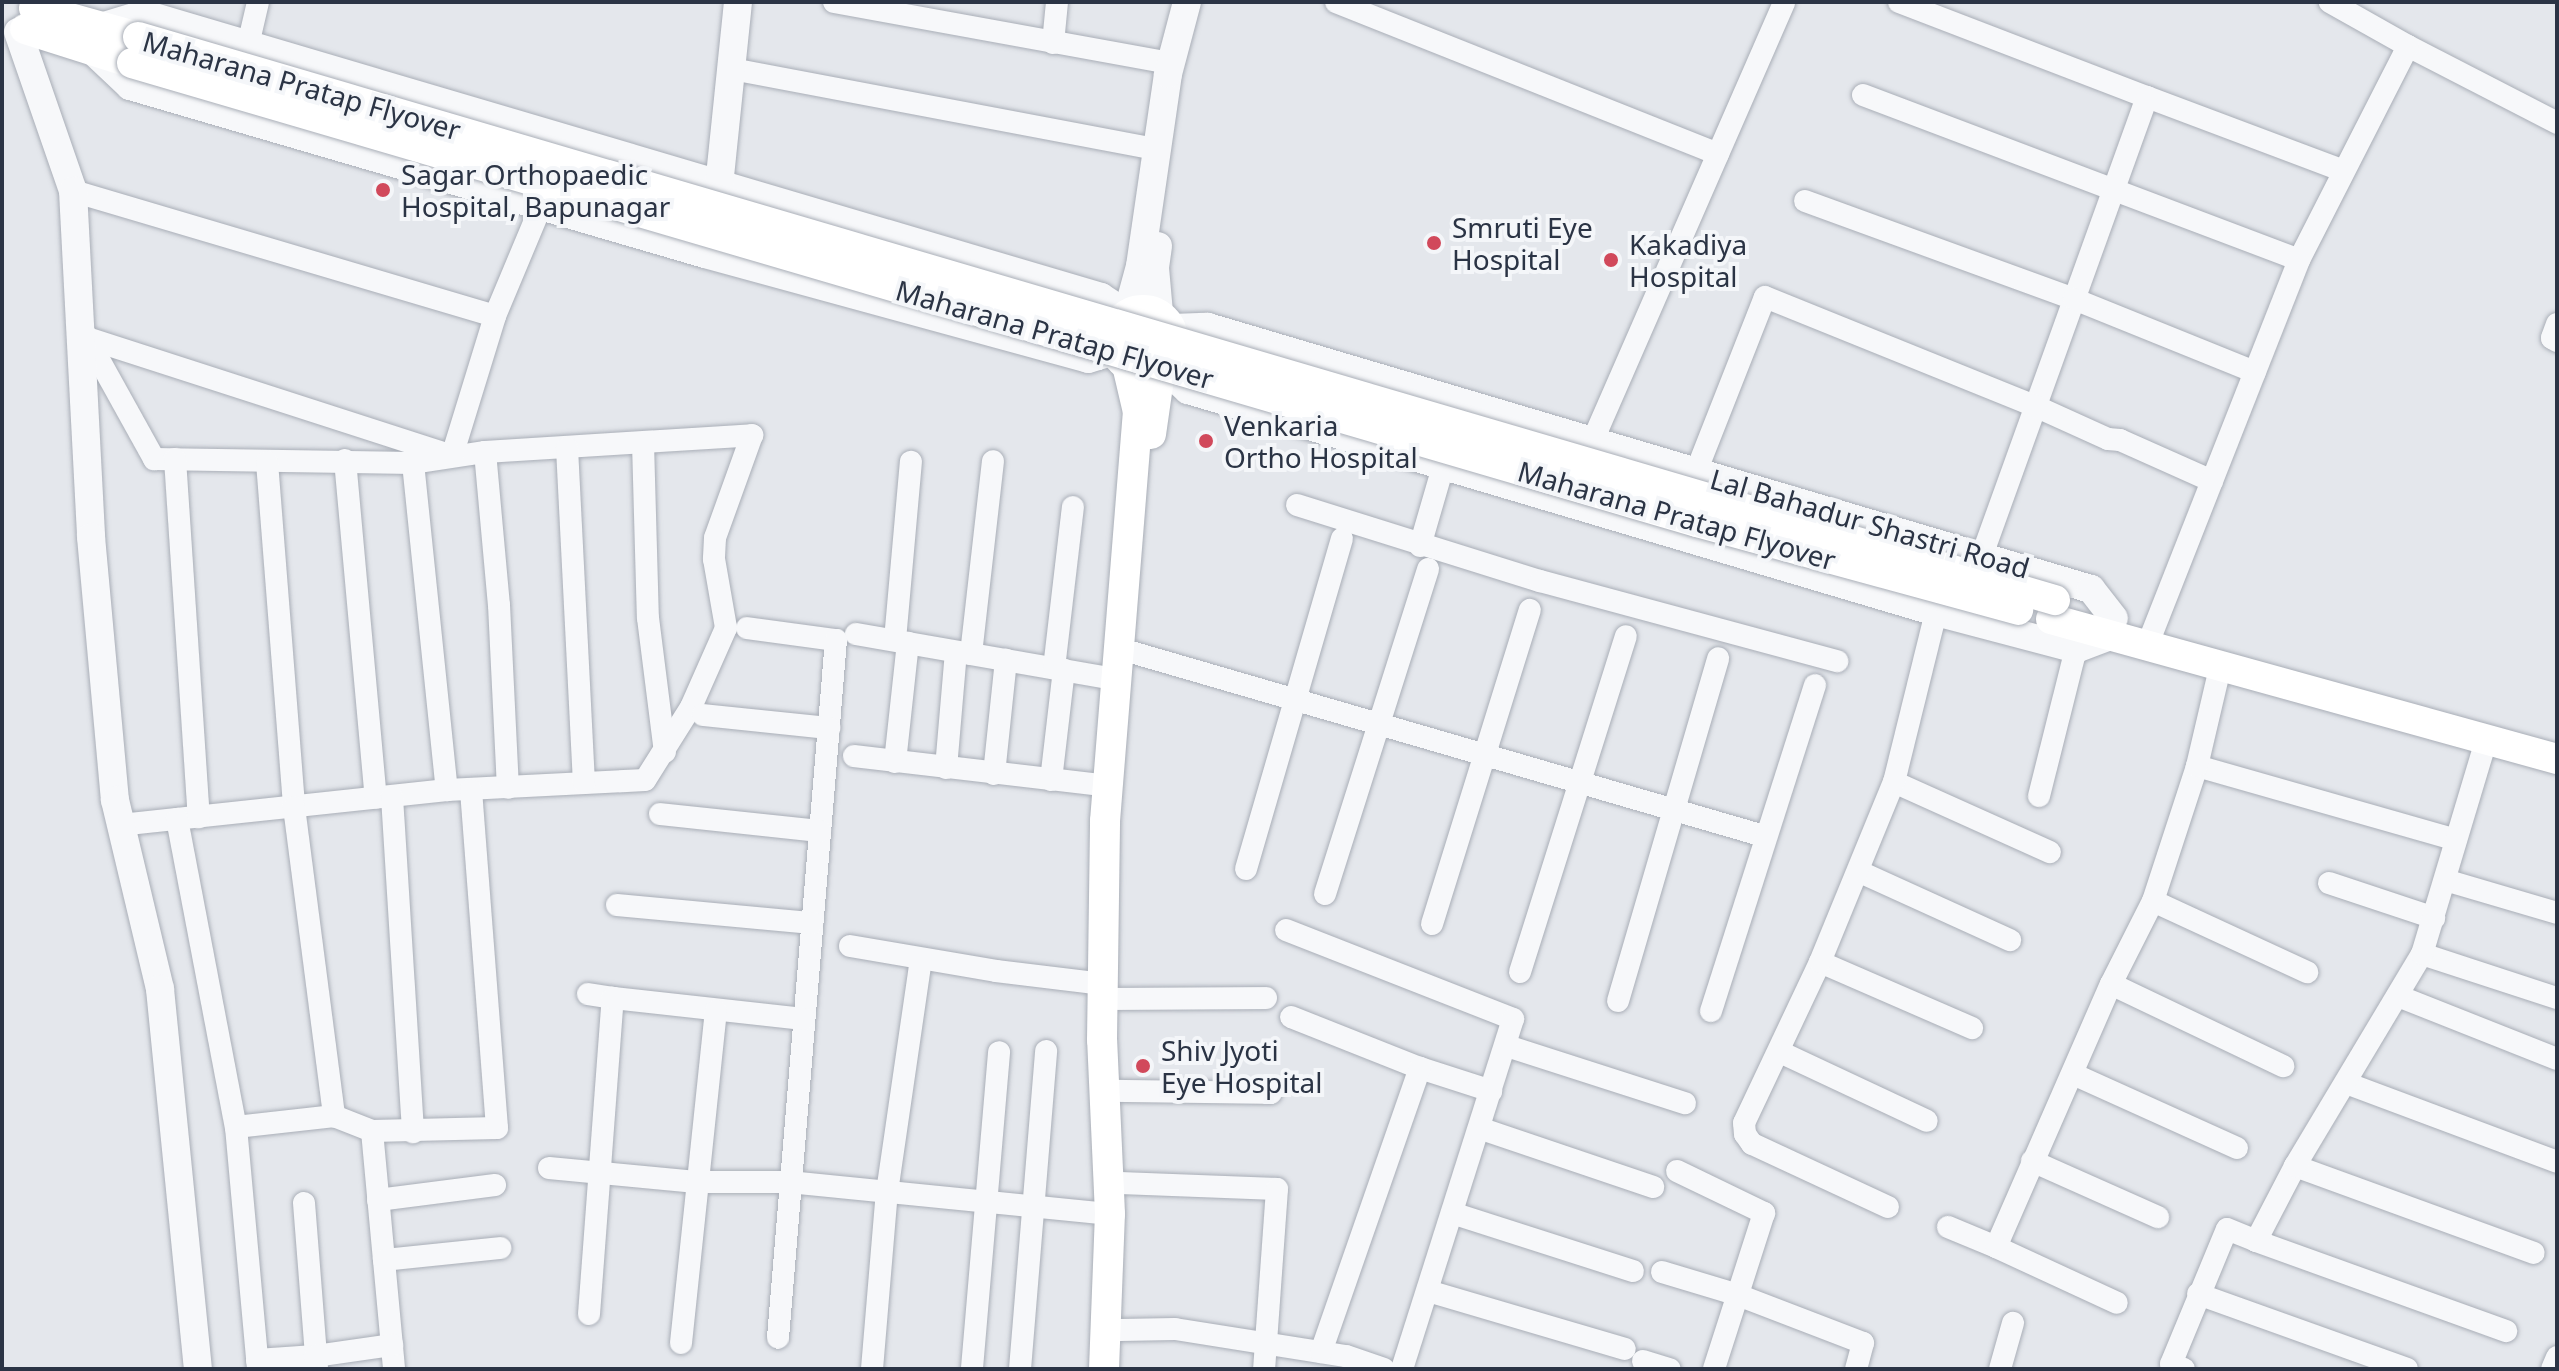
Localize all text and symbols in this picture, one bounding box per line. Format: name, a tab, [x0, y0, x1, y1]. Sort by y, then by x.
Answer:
street label: Maharana Pratap Flyover	[139, 23, 465, 147]
place label: Sagar Orthopaedic Hospital, Bapunagar	[401, 157, 670, 223]
marker: Sagar Orthopaedic Hospital, Bapunagar	[372, 179, 394, 201]
place label: Smruti Eye Hospital	[1452, 210, 1593, 276]
place label: Kakadiya Hospital	[1629, 227, 1747, 293]
marker: Smruti Eye Hospital	[1423, 232, 1445, 254]
marker: Kakadiya Hospital	[1600, 249, 1622, 271]
street label: Maharana Pratap Flyover	[892, 272, 1218, 396]
place label: Venkaria Ortho Hospital	[1224, 408, 1418, 474]
marker: Venkaria Ortho Hospital	[1195, 430, 1217, 452]
street label: Maharana Pratap Flyover	[1514, 453, 1840, 577]
street label: Lal Bahadur Shastri Road	[1707, 461, 2033, 585]
place label: Shiv Jyoti Eye Hospital	[1161, 1033, 1323, 1099]
marker: Shiv Jyoti Eye Hospital	[1132, 1055, 1154, 1077]

